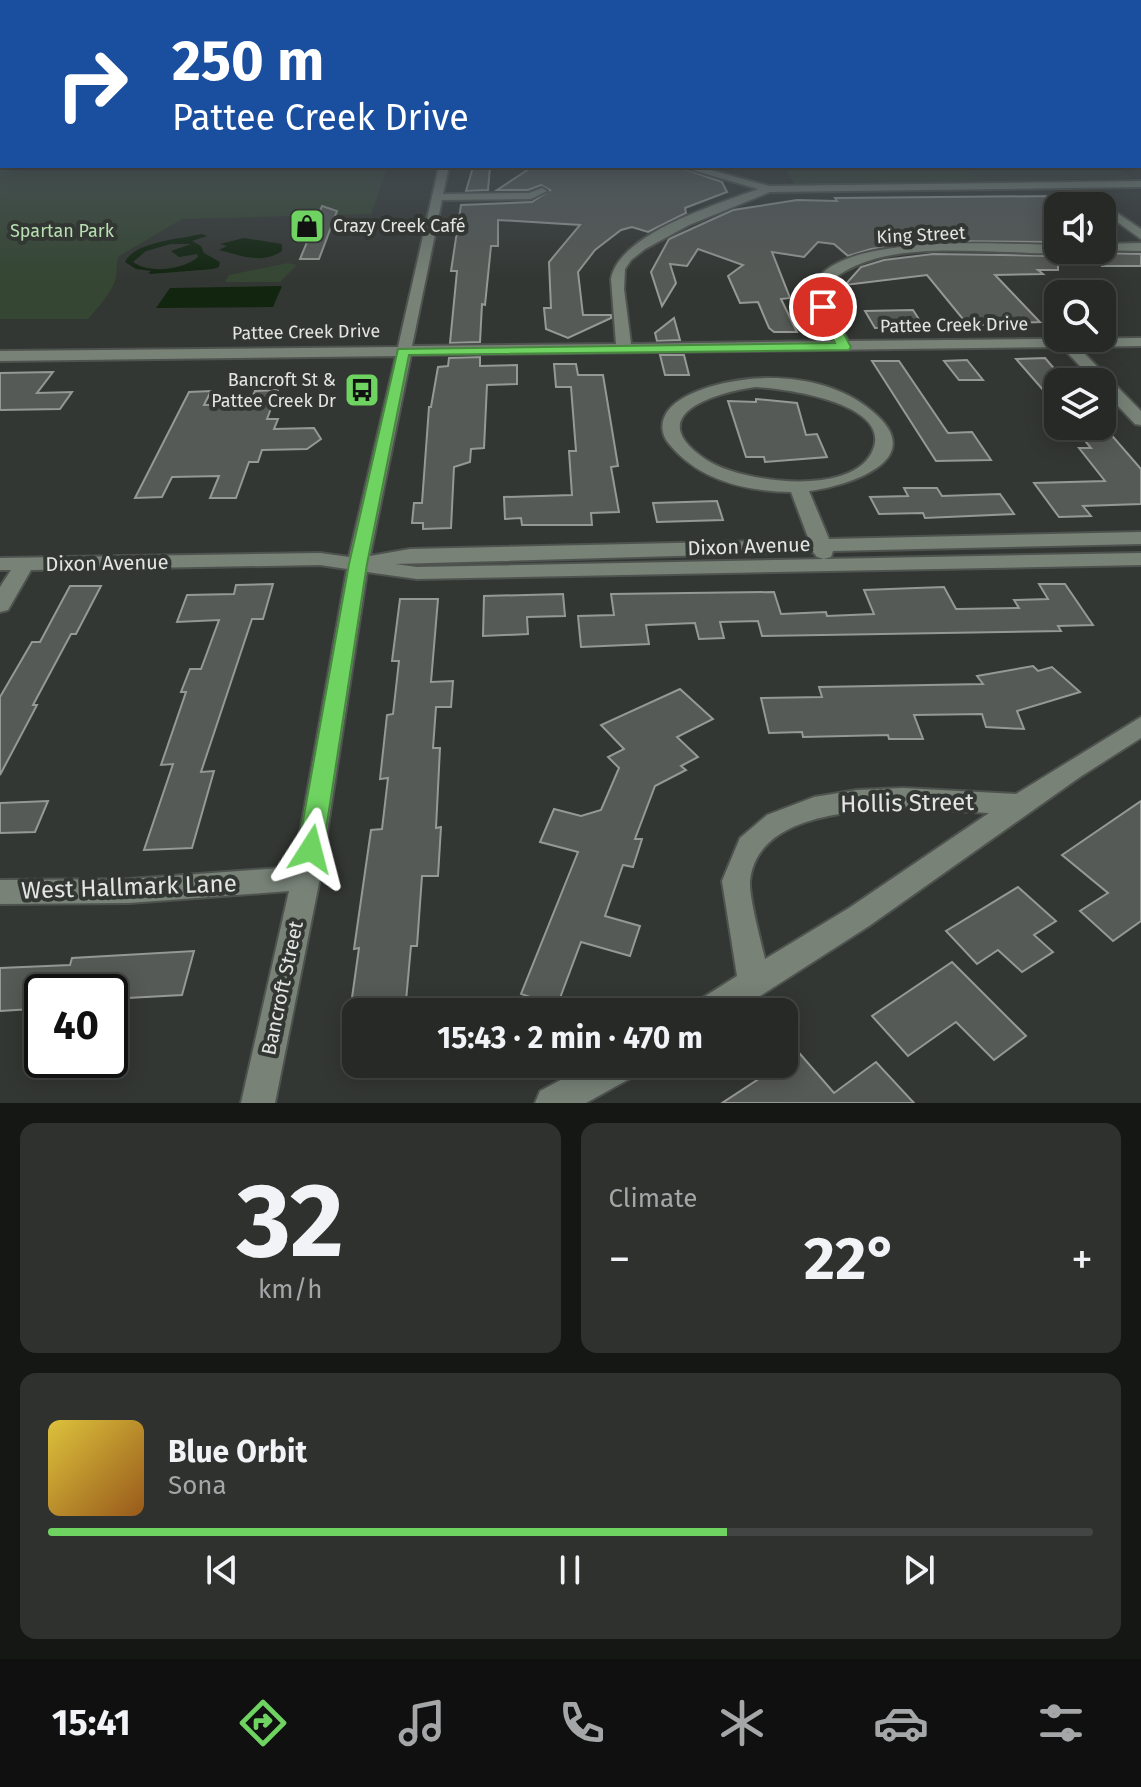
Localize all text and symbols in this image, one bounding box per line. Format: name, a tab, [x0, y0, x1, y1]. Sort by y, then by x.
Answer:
text: 250 m	[172, 28, 324, 95]
icon: right	[40, 32, 144, 136]
text: Pattee Creek Drive	[172, 96, 469, 140]
map controls	[1044, 192, 1116, 440]
button: sound	[1044, 192, 1116, 264]
shop icon: Crazy Creek Café	[288, 207, 326, 245]
place label: Crazy Creek Café	[333, 215, 466, 237]
park label: Spartan Park	[10, 220, 115, 242]
street label: King Street	[876, 222, 967, 248]
pin	[789, 273, 857, 341]
button: search	[1044, 280, 1116, 352]
icon: arrive	[801, 285, 845, 329]
street label: Pattee Creek Drive	[880, 313, 1028, 337]
street label: Pattee Creek Drive	[232, 320, 380, 344]
button: layers	[1044, 368, 1116, 440]
place label: Bancroft St & Pattee Creek Dr	[211, 369, 336, 412]
bus stop icon: Bancroft St & Pattee Creek Dr	[343, 371, 381, 409]
street label: Dixon Avenue	[687, 532, 811, 560]
street label: Dixon Avenue	[45, 550, 169, 576]
street label: Hollis Street	[840, 788, 974, 818]
position arrow	[269, 807, 353, 891]
street label: West Hallmark Lane	[21, 869, 237, 905]
street label: Bancroft Street	[256, 918, 308, 1057]
speed limit sign: 40	[24, 974, 128, 1078]
text: 15:43 · 2 min · 470 m	[437, 1020, 703, 1056]
text: 32	[237, 1159, 344, 1284]
text: Climate	[609, 1183, 697, 1214]
text: 22°	[804, 1223, 897, 1295]
text: −	[609, 1233, 631, 1286]
text: +	[1071, 1233, 1093, 1286]
text: km/h	[258, 1274, 322, 1305]
text: Blue Orbit	[168, 1434, 307, 1470]
text: Sona	[168, 1470, 227, 1501]
icon: previous	[200, 1548, 244, 1592]
icon: pause	[548, 1548, 592, 1592]
icon: next	[897, 1548, 941, 1592]
icon: directions	[235, 1695, 291, 1751]
icon: music	[394, 1695, 450, 1751]
icon: phone	[554, 1695, 610, 1751]
icon: climate	[714, 1695, 770, 1751]
icon: car	[873, 1695, 929, 1751]
icon: filters	[1033, 1695, 1089, 1751]
text: 15:41	[52, 1701, 131, 1745]

